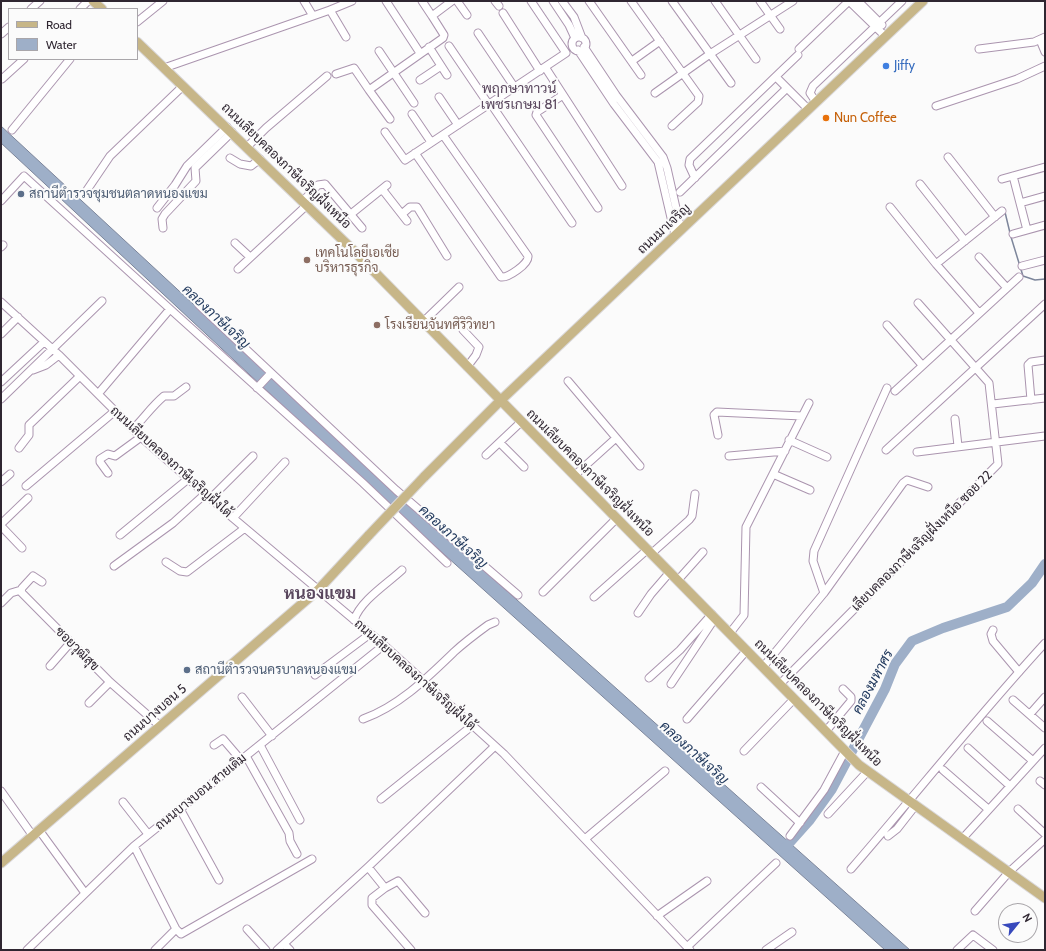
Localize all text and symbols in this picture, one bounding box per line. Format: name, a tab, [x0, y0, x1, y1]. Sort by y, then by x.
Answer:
legend	[8, 8, 138, 60]
text: Road	[46, 17, 72, 32]
text: Water	[46, 37, 76, 52]
place label: Jiffy	[894, 58, 915, 74]
marker: Jiffy	[881, 61, 891, 71]
district label: พฤกษาทาวน์ เพชรเกษม 81	[481, 81, 557, 114]
street label: ถนนเลียบคลองภาษีเจริญฝั่งเหนือ	[218, 100, 354, 232]
place label: Nun Coffee	[834, 110, 897, 126]
marker: Nun Coffee	[821, 113, 831, 123]
place label: สถานีตำรวจชุมชนตลาดหนองแขม	[29, 186, 208, 202]
marker: สถานีตำรวจชุมชนตลาดหนองแขม	[16, 189, 26, 199]
street label: ถนนมาเจริญ	[634, 201, 694, 257]
place label: เทคโนโลยีเอเชีย บริหารธุรกิจ	[315, 245, 400, 276]
marker: เทคโนโลยีเอเชีย บริหารธุรกิจ	[302, 255, 312, 265]
water label: คลองภาษีเจริญ	[179, 281, 253, 353]
place label: โรงเรียนจันทศิริวิทยา	[385, 317, 495, 333]
marker: โรงเรียนจันทศิริวิทยา	[372, 320, 382, 330]
street label: ถนนเลียบคลองภาษีเจริญฝั่งใต้	[107, 403, 235, 521]
street label: ถนนเลียบคลองภาษีเจริญฝั่งเหนือ	[523, 406, 657, 540]
street label: เลียบคลองภาษีเจริญฝั่งเหนือ ซอย 22	[848, 467, 996, 615]
water label: คลองภาษีเจริญ	[415, 502, 491, 572]
district label: หนองแขม	[284, 584, 356, 604]
street label: ถนนเลียบคลองภาษีเจริญฝั่งใต้	[351, 616, 479, 734]
street label: ซอยวุฒิสุข	[52, 624, 102, 674]
street label: ถนนเลียบคลองภาษีเจริญฝั่งเหนือ	[751, 636, 885, 770]
water label: คลองมหาศร	[849, 647, 897, 717]
place label: สถานีตำรวจนครบาลหนองแขม	[195, 662, 357, 678]
marker: สถานีตำรวจนครบาลหนองแขม	[182, 665, 192, 675]
street label: ถนนบางบอน 5	[120, 681, 190, 745]
water label: คลองภาษีเจริญ	[656, 718, 732, 788]
street label: ถนนบางบอน สายเดิม	[152, 750, 250, 834]
north arrow	[998, 903, 1038, 943]
text: N	[1020, 911, 1036, 924]

